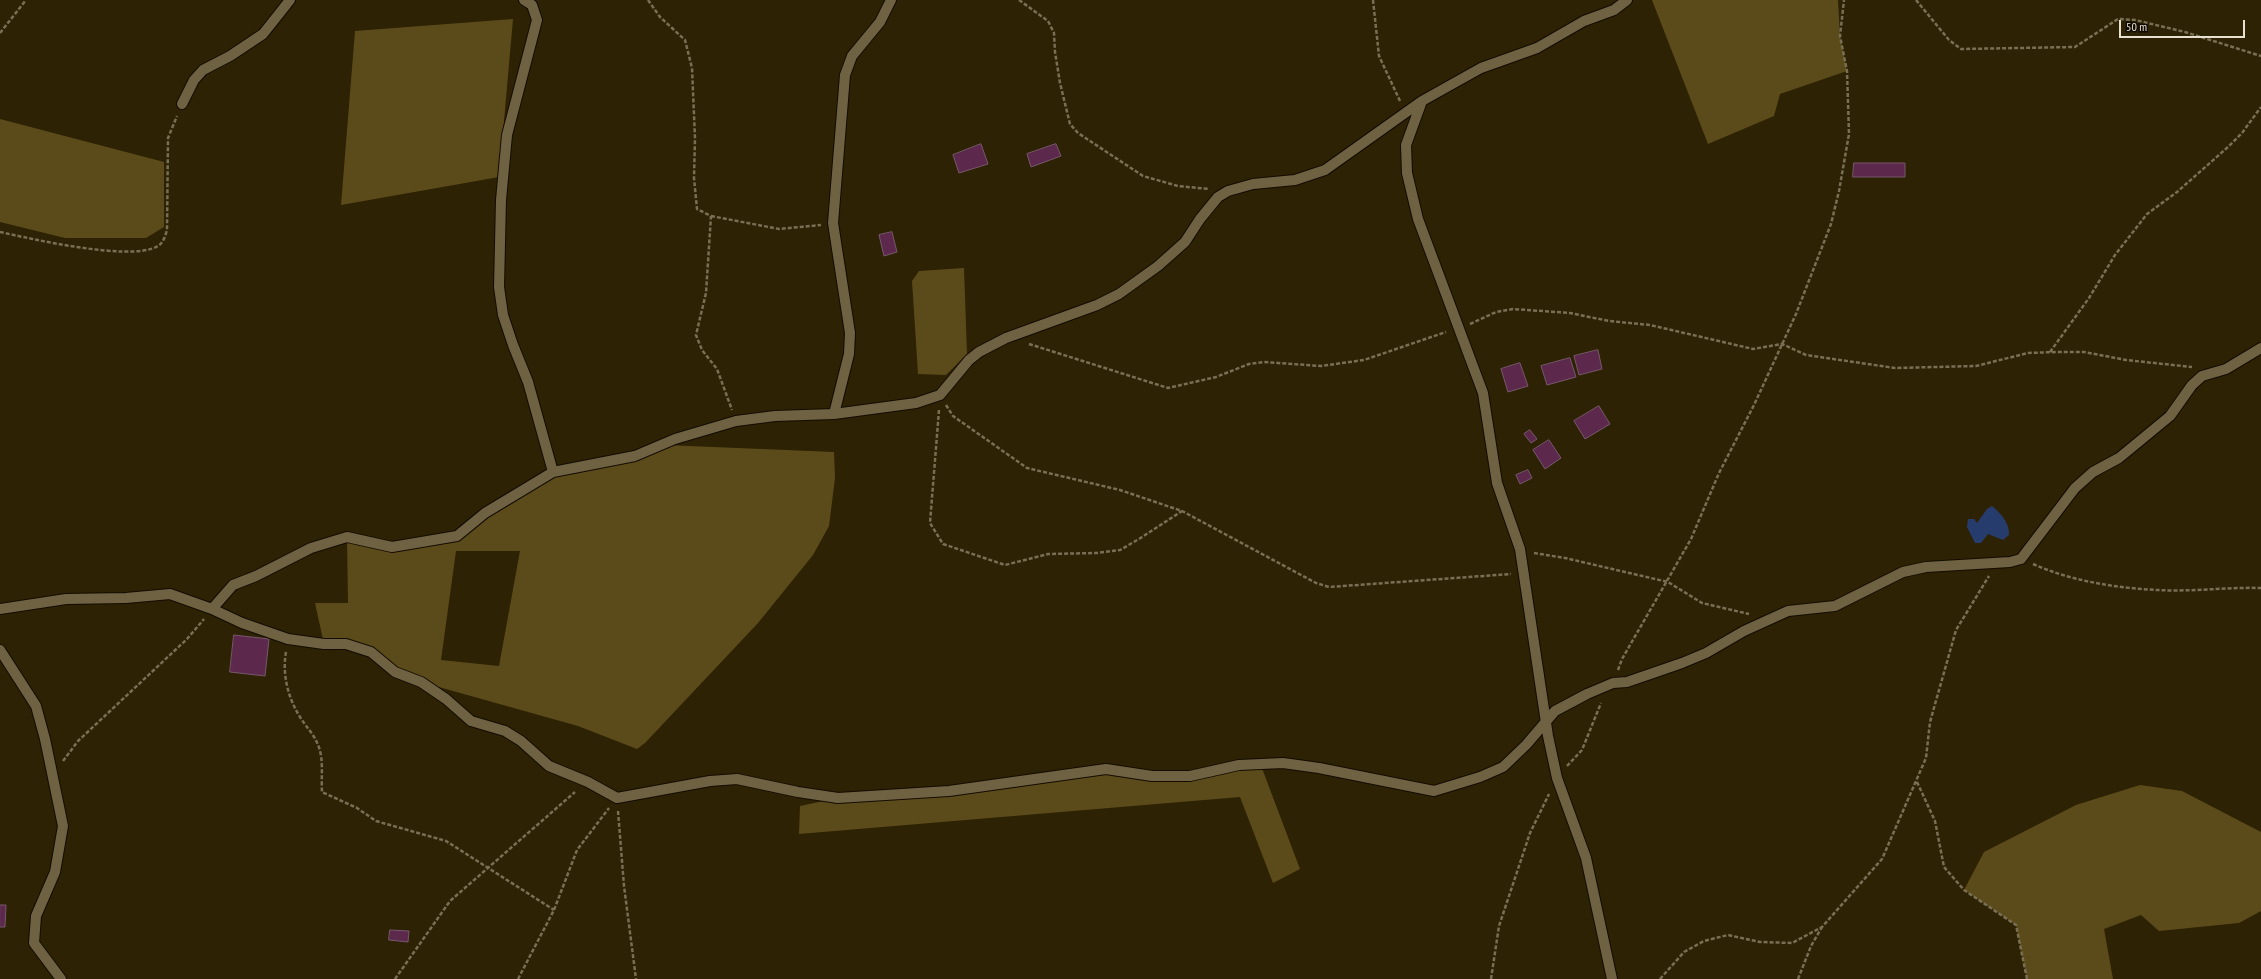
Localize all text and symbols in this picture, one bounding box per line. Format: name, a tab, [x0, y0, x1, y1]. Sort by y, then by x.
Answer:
scale bar	[2121, 12, 2247, 38]
text: 50 m	[2126, 19, 2147, 34]

